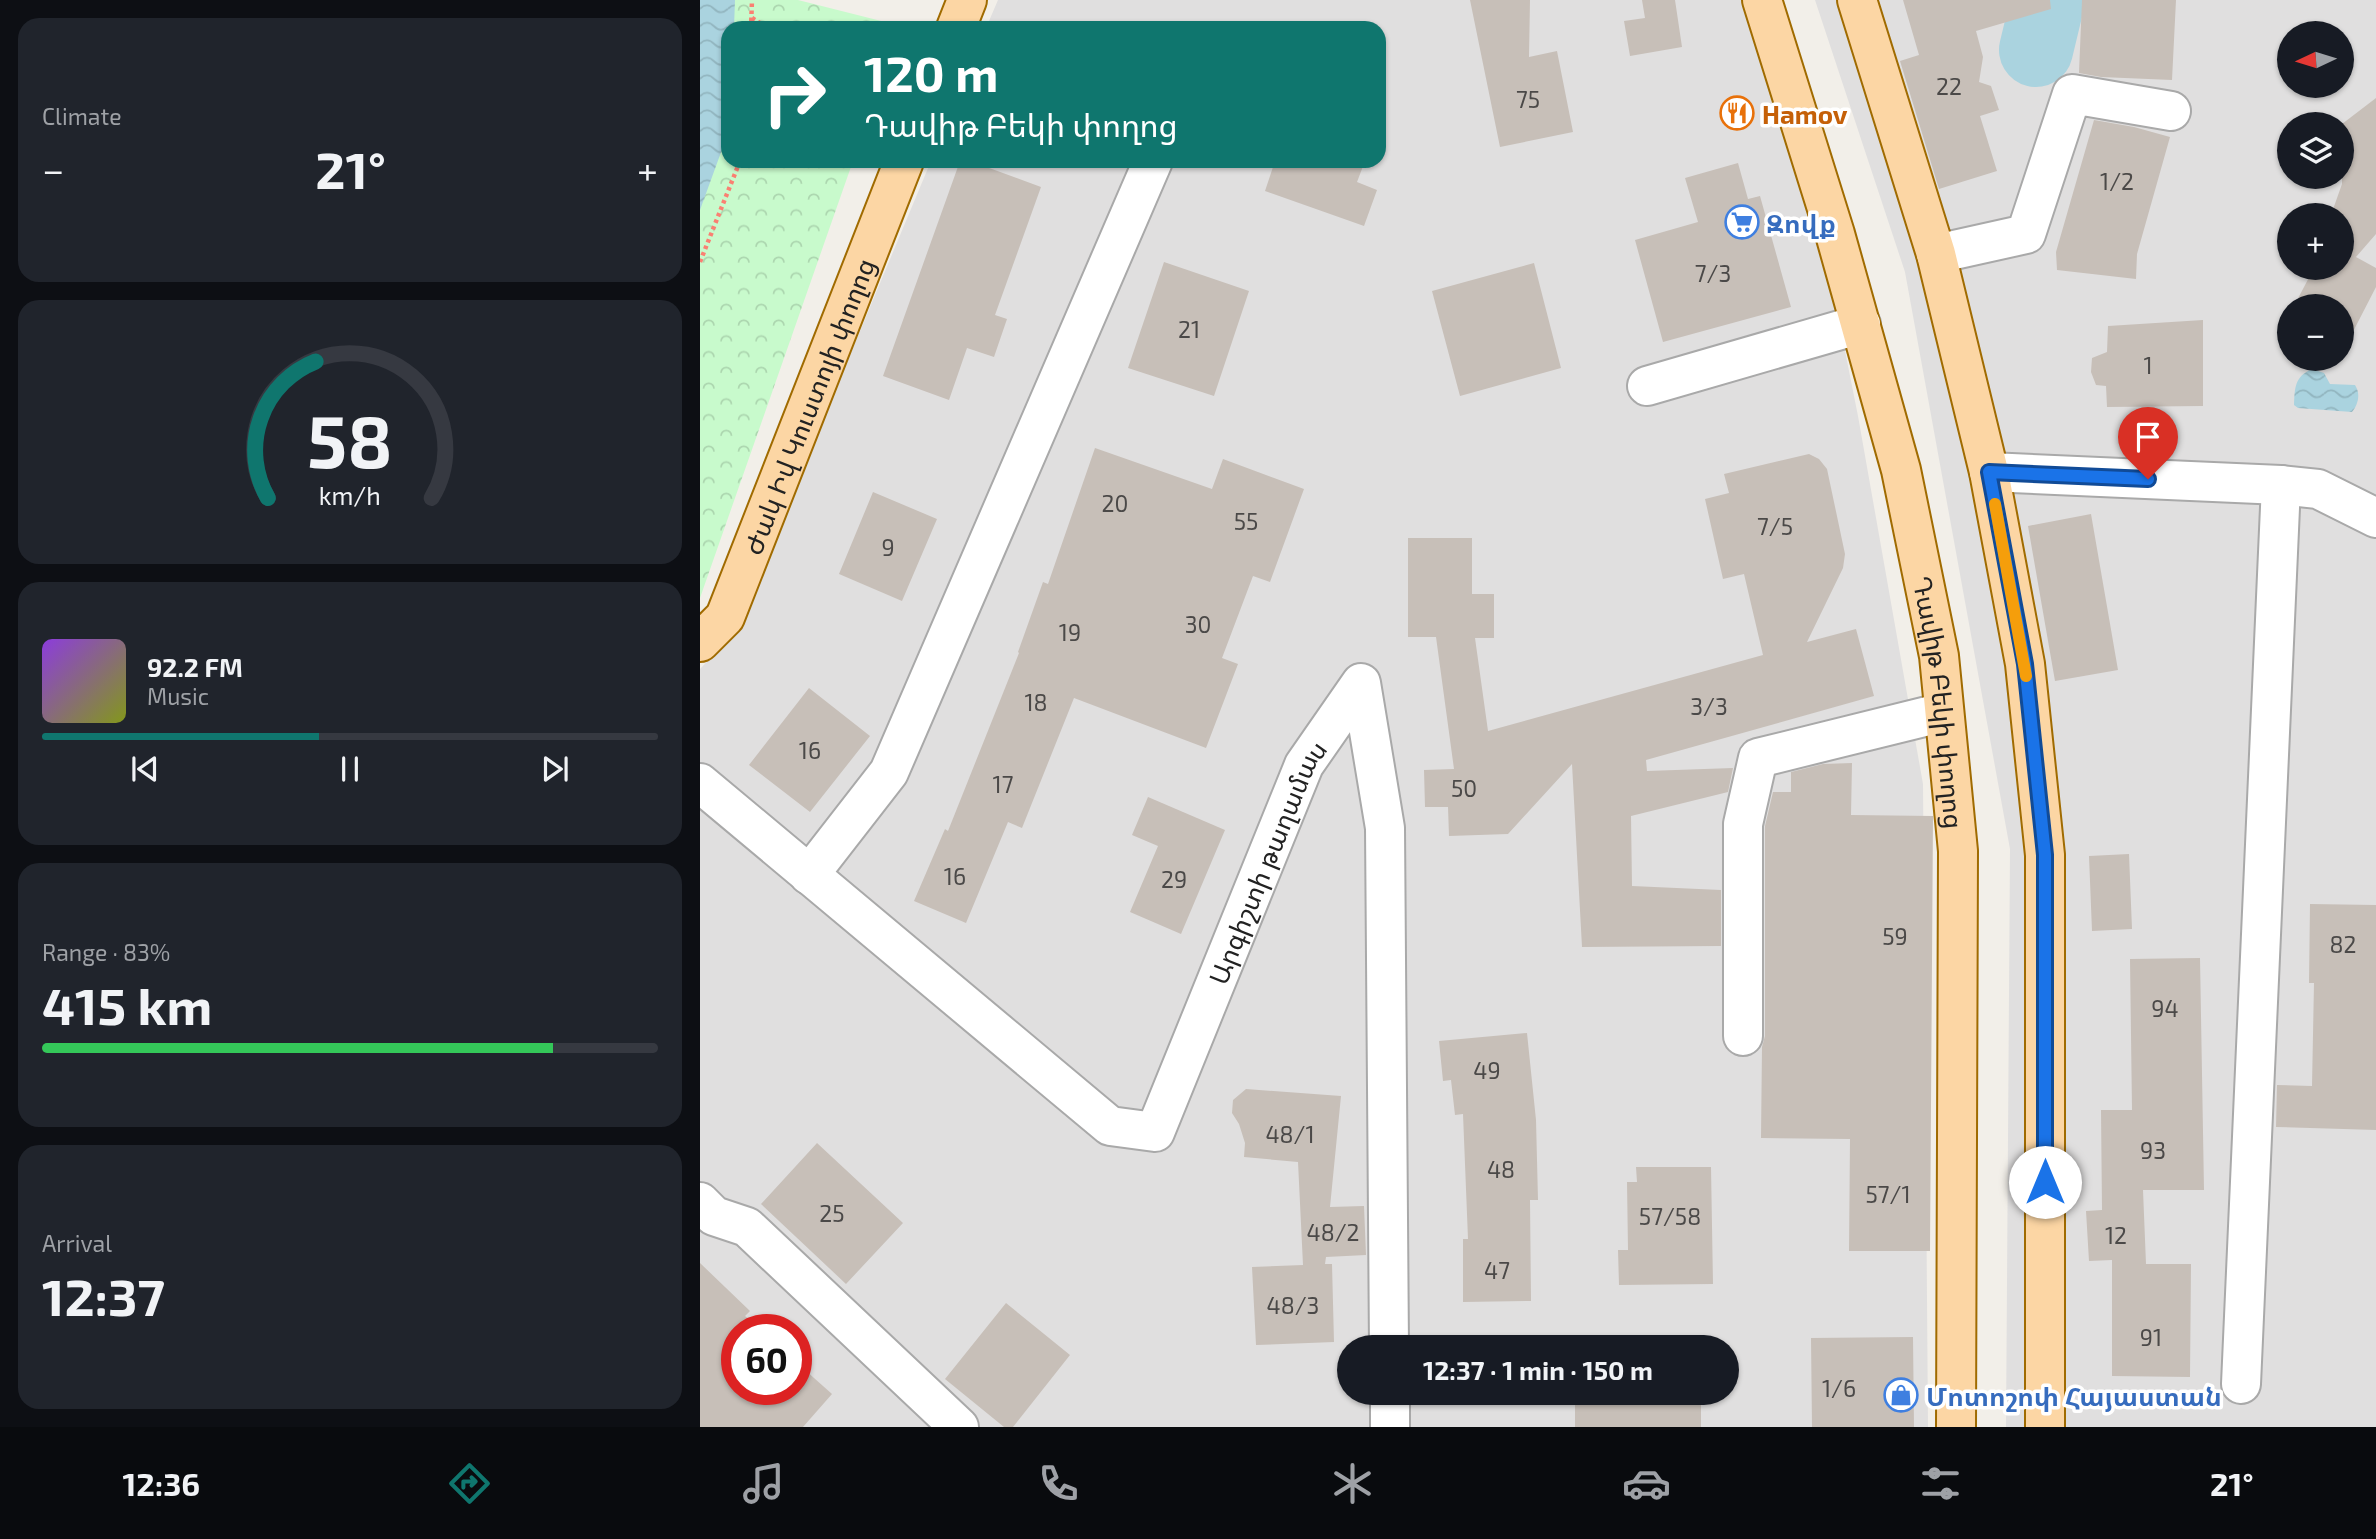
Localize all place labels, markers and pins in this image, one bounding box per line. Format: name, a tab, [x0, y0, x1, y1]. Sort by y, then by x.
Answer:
restaurant icon: Hamov	[1718, 94, 1756, 132]
place label: Hamov	[1762, 98, 1848, 129]
supermarket icon: Զովք	[1723, 203, 1761, 241]
place label: Զովք	[1766, 207, 1836, 239]
pin	[2118, 407, 2178, 479]
shop icon: Մոտոշոփ Հայաստան	[1882, 1376, 1920, 1414]
place label: Մոտոշոփ Հայաստան	[1926, 1380, 2222, 1412]

